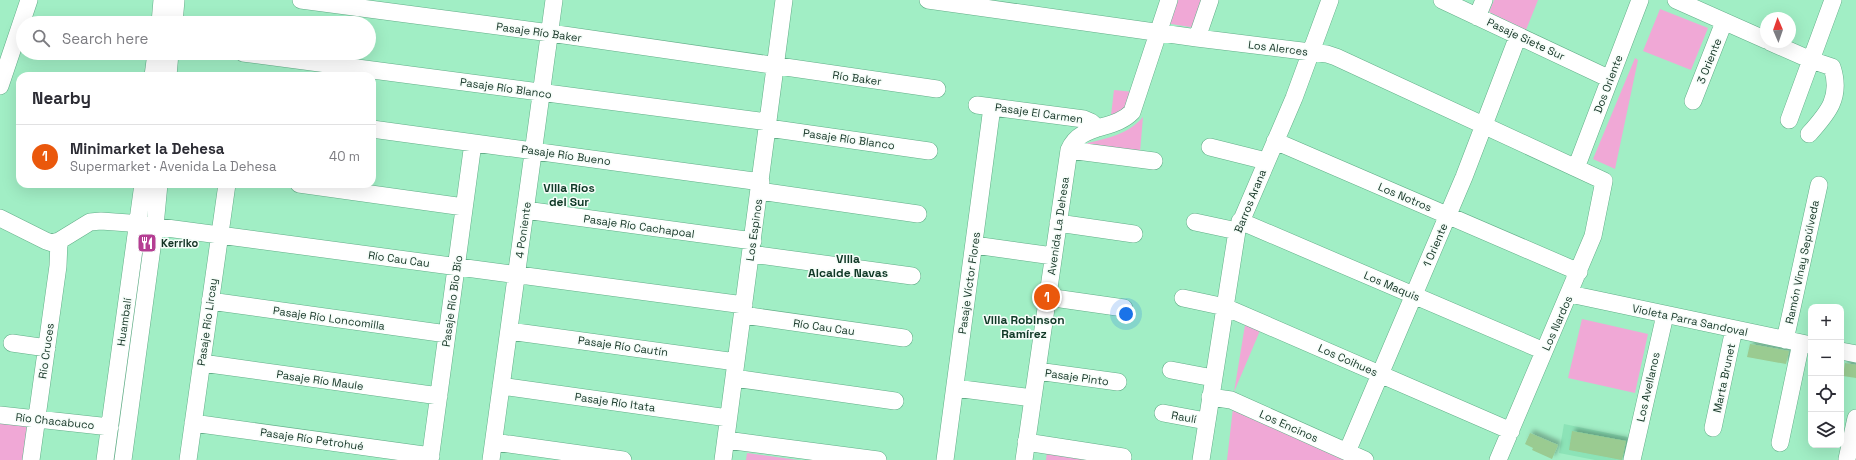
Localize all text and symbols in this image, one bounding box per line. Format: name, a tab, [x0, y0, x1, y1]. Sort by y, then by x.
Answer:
north arrow	[1760, 12, 1796, 48]
street label: Pasaje Siete Sur	[1485, 15, 1567, 63]
search box	[16, 16, 376, 60]
street label: Pasaje Río Baker	[495, 19, 583, 45]
icon: search	[30, 27, 52, 49]
text: Search here	[62, 29, 148, 48]
street label: 3 Oriente	[1693, 36, 1725, 86]
street label: Los Alerces	[1247, 37, 1309, 59]
street label: Dos Oriente	[1590, 53, 1626, 115]
street label: Río Baker	[832, 68, 882, 88]
street label: Pasaje Río Blanco	[459, 75, 553, 101]
text: Nearby	[32, 87, 91, 109]
street label: Pasaje El Carmen	[994, 100, 1084, 126]
street label: Pasaje Río Blanco	[802, 126, 896, 152]
text: Minimarket la Dehesa	[70, 139, 224, 158]
street label: Pasaje Río Bueno	[520, 142, 612, 168]
text: 1	[42, 148, 48, 165]
text: 40 m	[329, 148, 360, 165]
text: Supermarket · Avenida La Dehesa	[70, 158, 276, 175]
street label: Barros Arana	[1231, 167, 1269, 235]
street label: Avenida La Dehesa	[1044, 175, 1072, 276]
street label: Los Notros	[1376, 179, 1434, 215]
district label: Villa Ríos del Sur	[543, 180, 595, 210]
street label: Los Espinos	[743, 198, 765, 262]
street label: Ramón Vinay Sepúlveda	[1782, 198, 1822, 325]
street label: 4 Poniente	[512, 201, 534, 259]
street label: Pasaje Río Cachapoal	[583, 211, 695, 241]
street label: 1 Oriente	[1420, 221, 1450, 269]
street label: Pasaje Víctor Flores	[955, 231, 983, 335]
restaurant icon: Kerriko	[136, 232, 158, 254]
place label: Kerriko	[161, 236, 199, 250]
street label: Río Cau Cau	[367, 248, 431, 270]
district label: Villa Alcalde Navas	[808, 251, 888, 281]
street label: Pasaje Río Bio Bio	[439, 254, 465, 348]
street label: Los Maquis	[1362, 268, 1422, 304]
street label: Pasaje Río Lircay	[194, 277, 220, 367]
pin: 1	[1034, 282, 1060, 312]
street label: Los Nardos	[1539, 293, 1575, 353]
street label: Huambalí	[114, 297, 134, 347]
street label: Violeta Parra Sandoval	[1631, 301, 1749, 339]
street label: Pasaje Río Loncomilla	[272, 303, 387, 333]
your location	[1116, 304, 1136, 324]
map controls	[1808, 304, 1844, 448]
button: +	[1808, 304, 1844, 340]
district label: Villa Robinson Ramírez	[983, 312, 1065, 342]
street label: Río Cau Cau	[792, 316, 856, 338]
street label: Río Cruces	[35, 322, 57, 380]
street label: Pasaje Río Cautín	[577, 333, 669, 359]
button: −	[1808, 340, 1844, 376]
street label: Los Coihues	[1316, 341, 1380, 379]
street label: Marta Brunet	[1710, 342, 1738, 414]
street label: Los Avellanos	[1633, 351, 1663, 423]
street label: Pasaje Pinto	[1044, 366, 1110, 388]
street label: Pasaje Río Maule	[276, 367, 364, 393]
button: locate	[1808, 376, 1844, 412]
street label: Pasaje Río Itata	[574, 389, 657, 415]
street label: Los Encinos	[1257, 407, 1321, 445]
street label: Raulí	[1170, 408, 1198, 426]
street label: Río Chacabuco	[15, 410, 95, 432]
button: layers	[1808, 412, 1844, 448]
street label: Pasaje Río Petrohué	[259, 425, 365, 453]

